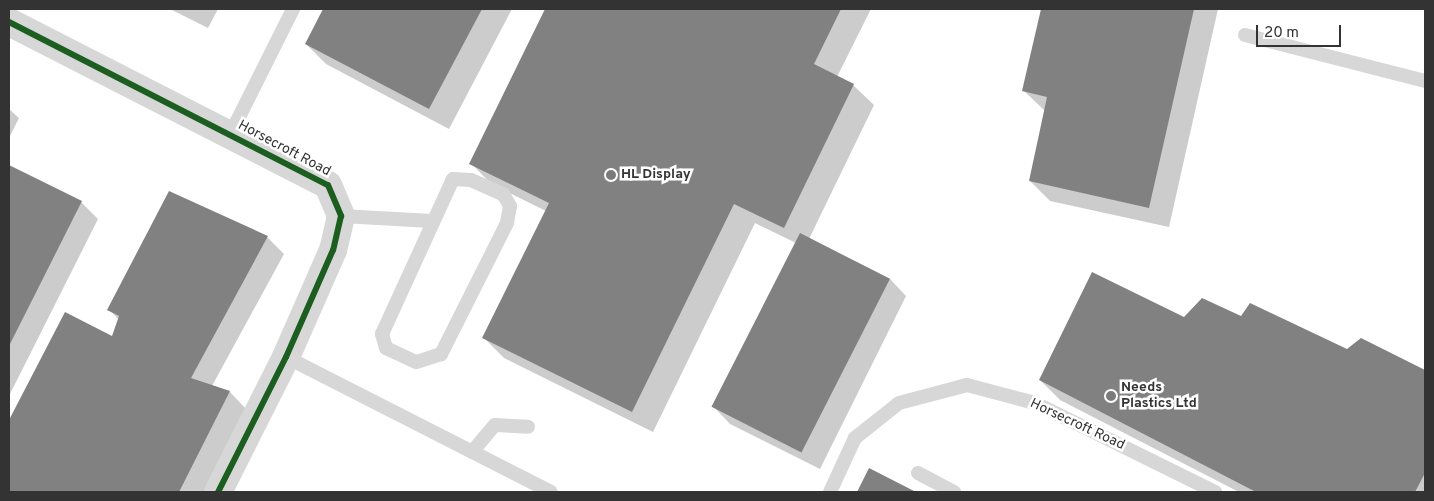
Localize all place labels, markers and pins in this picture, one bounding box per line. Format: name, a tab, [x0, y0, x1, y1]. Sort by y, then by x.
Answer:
place label: HL Display	[621, 167, 691, 183]
marker: HL Display	[605, 169, 617, 181]
place label: Needs Plastics Ltd	[1121, 380, 1197, 412]
marker: Needs Plastics Ltd	[1105, 390, 1117, 402]

